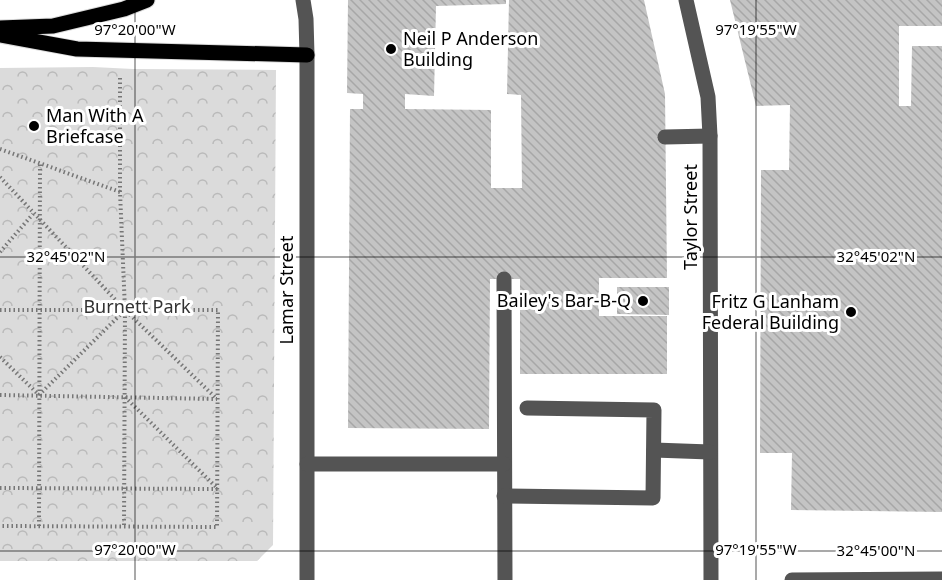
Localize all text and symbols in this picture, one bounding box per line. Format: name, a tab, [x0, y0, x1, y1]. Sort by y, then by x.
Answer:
text: 97°20'00"W	[94, 19, 176, 39]
text: 97°19'55"W	[715, 19, 797, 39]
place label: Neil P Anderson Building	[403, 26, 538, 71]
marker: Neil P Anderson Building	[384, 42, 398, 56]
place label: Man With A Briefcase	[46, 103, 144, 148]
marker: Man With A Briefcase	[27, 119, 41, 133]
street label: Taylor Street	[678, 164, 702, 270]
street label: Lamar Street	[274, 235, 298, 344]
text: 32°45'02"N	[27, 246, 105, 266]
text: 32°45'02"N	[837, 246, 915, 266]
place label: Bailey's Bar-B-Q	[497, 288, 631, 312]
place label: Fritz G Lanham Federal Building	[702, 289, 839, 334]
park label: Burnett Park	[83, 294, 191, 318]
marker: Bailey's Bar-B-Q	[636, 294, 650, 308]
marker: Fritz G Lanham Federal Building	[844, 305, 858, 319]
text: 97°20'00"W	[94, 539, 176, 559]
text: 97°19'55"W	[715, 539, 797, 559]
text: 32°45'00"N	[837, 540, 915, 560]

